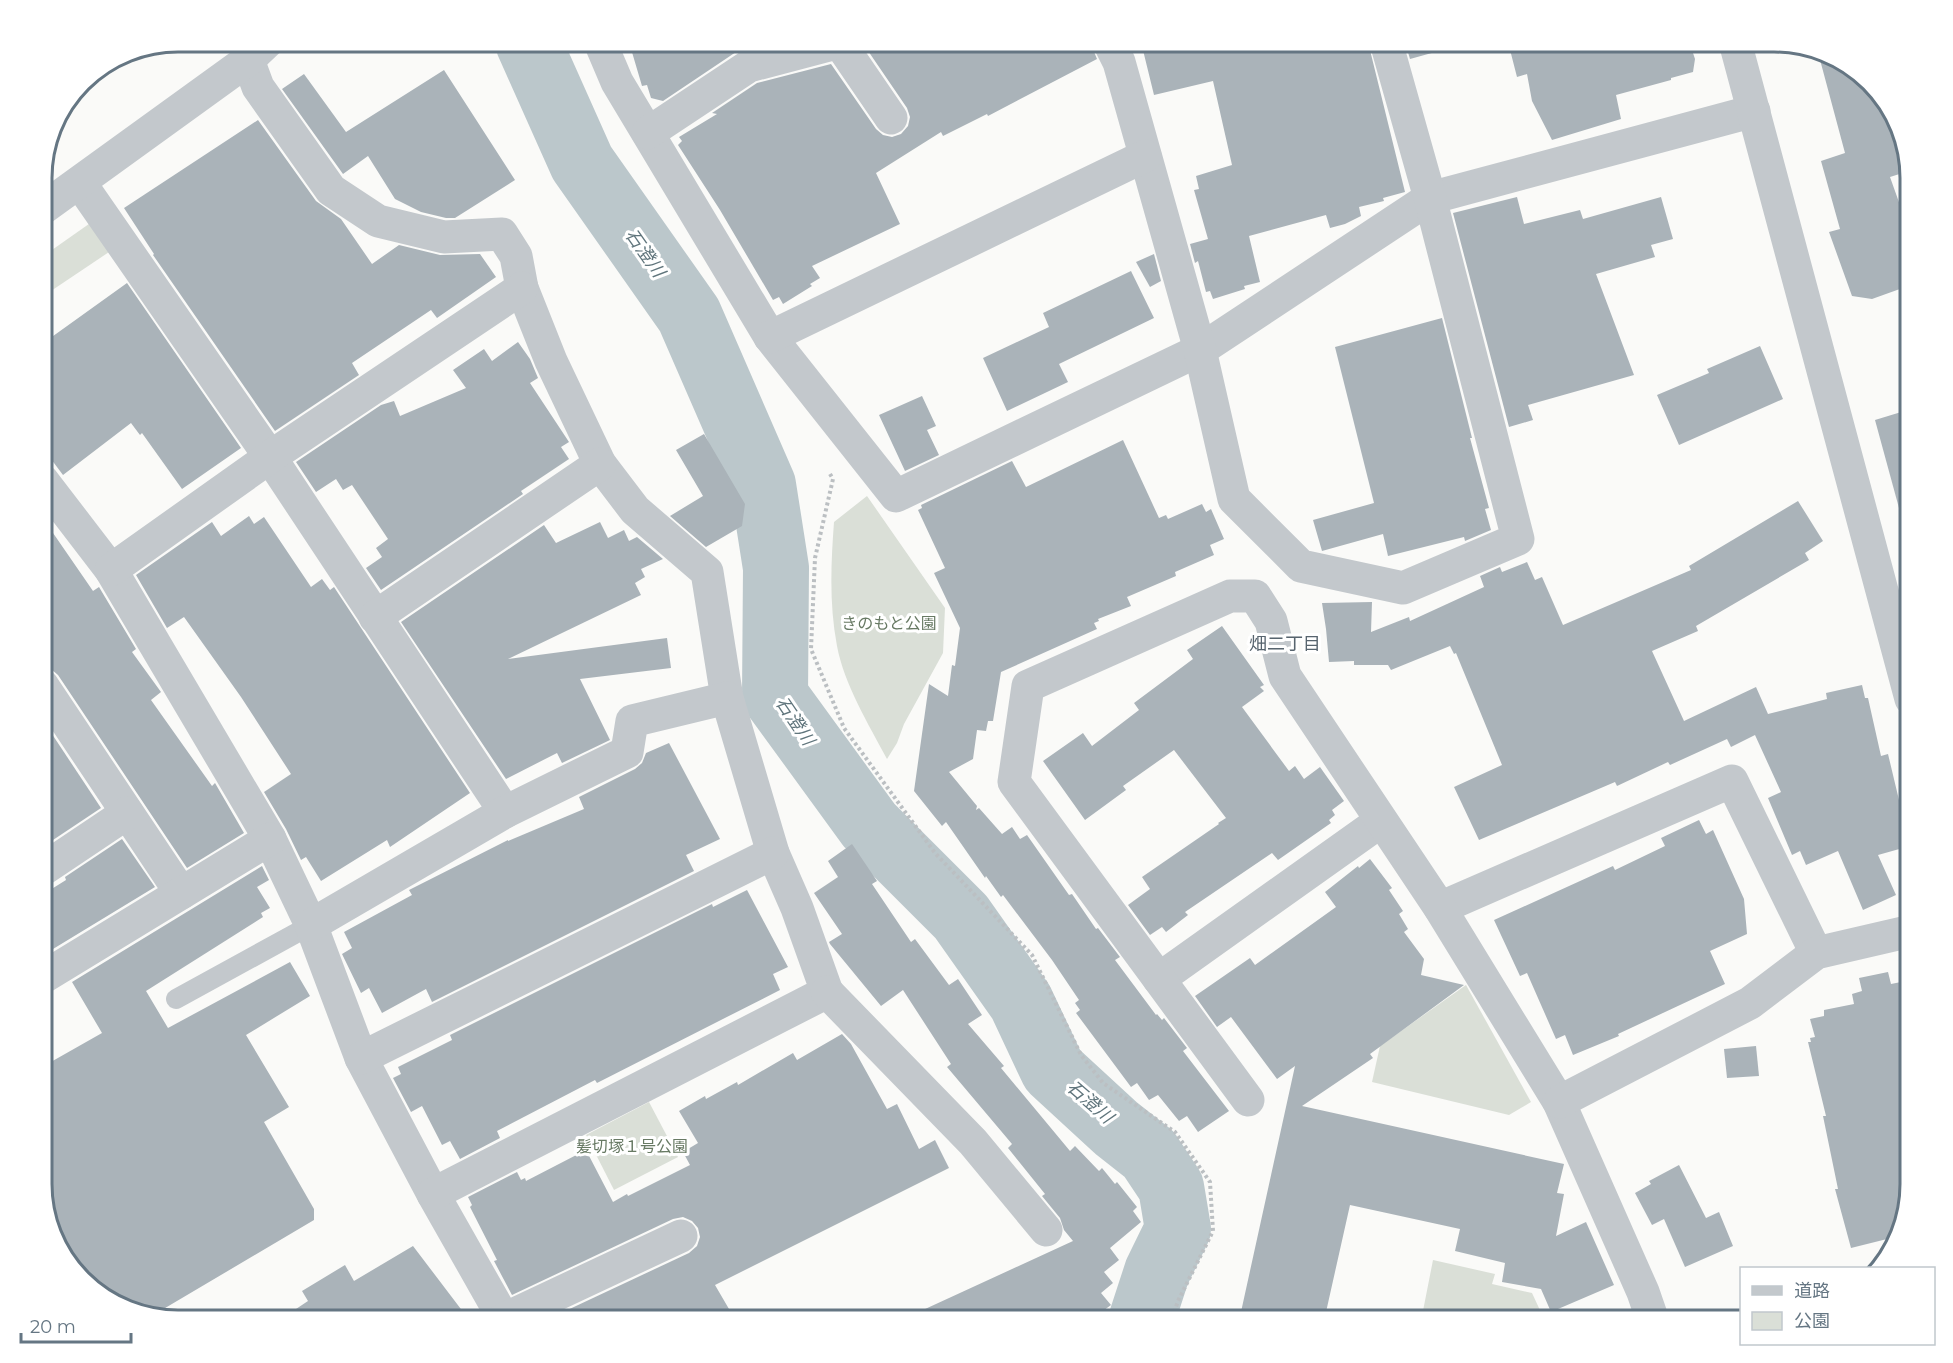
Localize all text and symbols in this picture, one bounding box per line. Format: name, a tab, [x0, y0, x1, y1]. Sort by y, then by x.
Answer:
water label: 石澄川	[621, 225, 671, 283]
park label: きのもと公園	[841, 614, 937, 633]
district label: 畑二丁目	[1249, 633, 1321, 655]
water label: 石澄川	[771, 692, 820, 751]
water label: 石澄川	[1062, 1076, 1119, 1129]
park label: 髪切塚１号公園	[576, 1137, 688, 1156]
legend	[1740, 1267, 1935, 1345]
text: 道路	[1794, 1280, 1830, 1302]
scale bar	[21, 1306, 130, 1344]
text: 公園	[1794, 1310, 1830, 1332]
text: 20 m	[30, 1316, 76, 1338]

